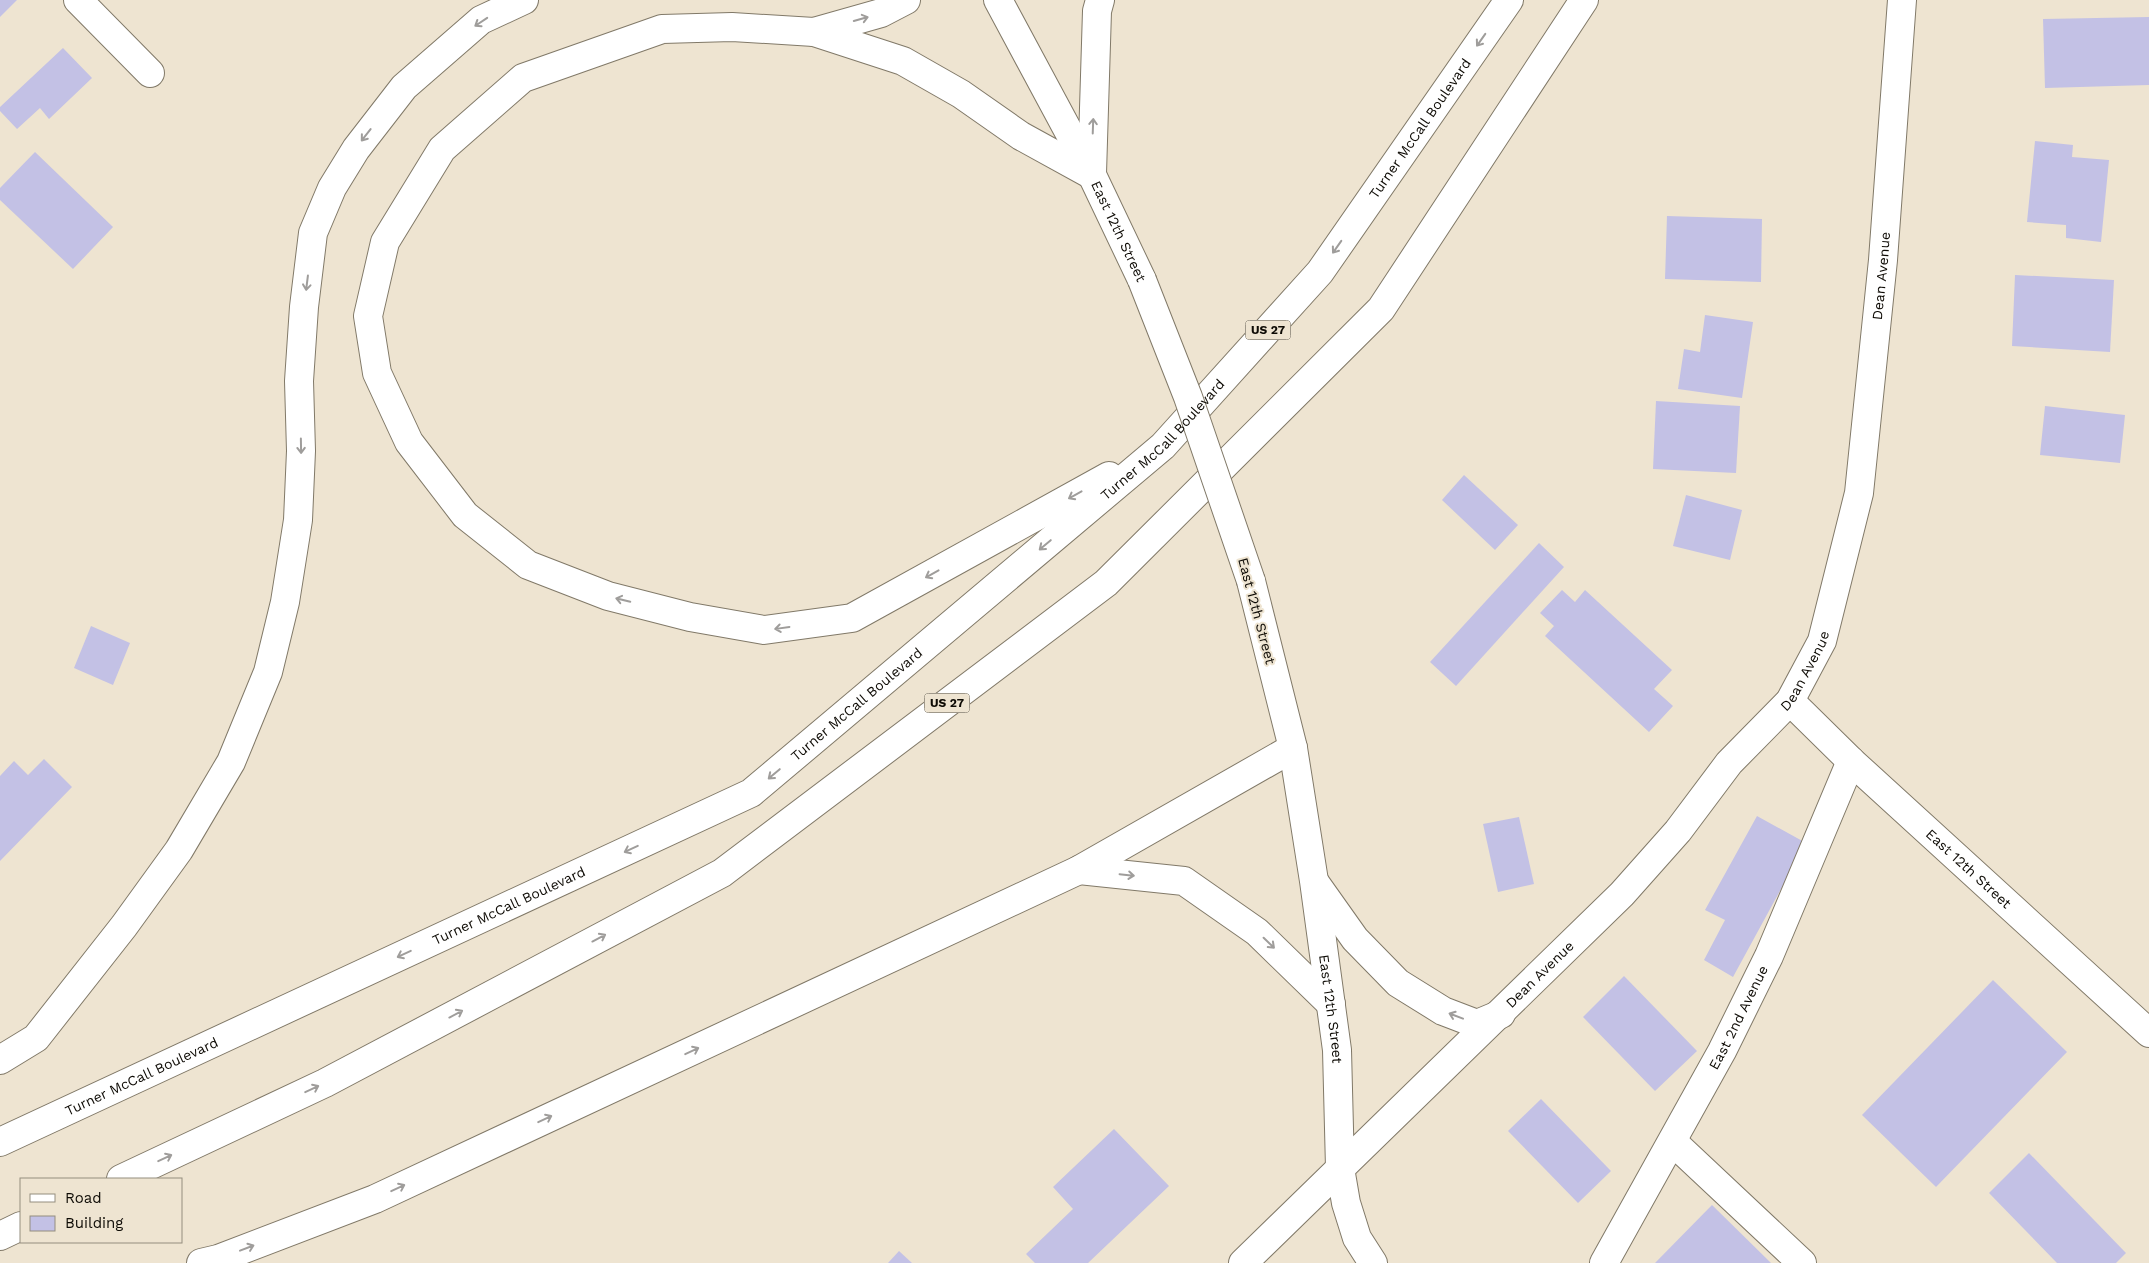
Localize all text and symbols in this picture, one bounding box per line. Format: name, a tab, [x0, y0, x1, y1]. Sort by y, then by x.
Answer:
one-way arrow	[852, 13, 868, 23]
one-way arrow	[474, 17, 488, 27]
one-way arrow	[1476, 33, 1486, 47]
street label: Turner McCall Boulevard	[1366, 55, 1474, 201]
one-way arrow	[1088, 118, 1098, 134]
one-way arrow	[361, 129, 372, 142]
street label: East 12th Street	[1088, 178, 1150, 284]
street label: Dean Avenue	[1869, 231, 1893, 321]
one-way arrow	[1332, 240, 1342, 254]
one-way arrow	[302, 275, 312, 291]
road number: US 27	[1246, 320, 1290, 340]
street label: Turner McCall Boulevard	[1097, 376, 1228, 503]
one-way arrow	[296, 437, 306, 453]
one-way arrow	[1067, 490, 1082, 500]
one-way arrow	[1039, 539, 1052, 551]
street label: East 12th Street	[1235, 556, 1279, 666]
one-way arrow	[925, 569, 940, 579]
one-way arrow	[615, 595, 631, 604]
one-way arrow	[774, 623, 790, 633]
street label: Dean Avenue	[1777, 629, 1832, 714]
street label: Turner McCall Boulevard	[788, 644, 925, 764]
road number: US 27	[924, 694, 970, 712]
one-way arrow	[768, 768, 781, 779]
street label: East 12th Street	[1923, 826, 2015, 911]
one-way arrow	[624, 845, 639, 854]
street label: Turner McCall Boulevard	[430, 863, 588, 948]
one-way arrow	[1119, 871, 1135, 880]
one-way arrow	[592, 933, 607, 943]
one-way arrow	[1263, 937, 1275, 950]
street label: Dean Avenue	[1502, 938, 1577, 1011]
one-way arrow	[397, 950, 412, 960]
street label: East 12th Street	[1316, 953, 1345, 1064]
street label: East 2nd Avenue	[1705, 963, 1771, 1072]
one-way arrow	[448, 1009, 463, 1019]
one-way arrow	[1448, 1010, 1463, 1019]
street label: Turner McCall Boulevard	[63, 1034, 220, 1119]
one-way arrow	[684, 1045, 699, 1055]
one-way arrow	[304, 1084, 319, 1093]
one-way arrow	[537, 1114, 552, 1124]
one-way arrow	[157, 1153, 172, 1163]
legend	[20, 1178, 182, 1243]
one-way arrow	[390, 1183, 405, 1192]
text: Road	[65, 1189, 102, 1207]
text: Building	[65, 1214, 123, 1232]
one-way arrow	[239, 1242, 254, 1252]

